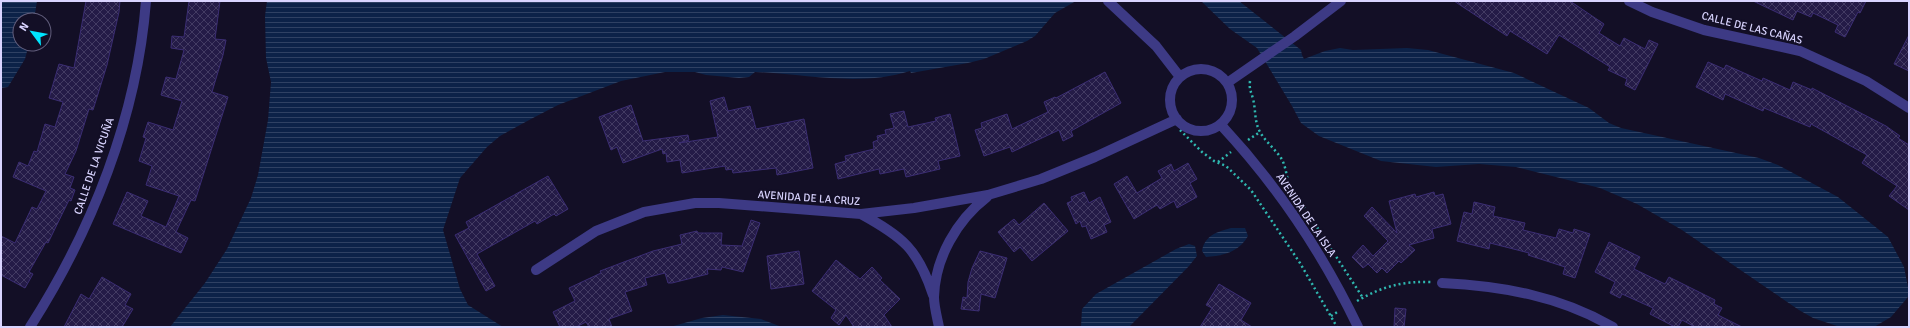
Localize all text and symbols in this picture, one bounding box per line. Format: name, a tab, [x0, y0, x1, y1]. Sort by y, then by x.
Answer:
street label: CALLE DE LAS CAÑAS	[1700, 9, 1804, 47]
north arrow	[12, 12, 52, 52]
text: N	[16, 20, 31, 34]
street label: CALLE DE LA VICUÑA	[71, 116, 117, 216]
street label: AVENIDA DE LA ISLA	[1273, 171, 1339, 259]
street label: AVENIDA DE LA CRUZ	[757, 188, 861, 208]

